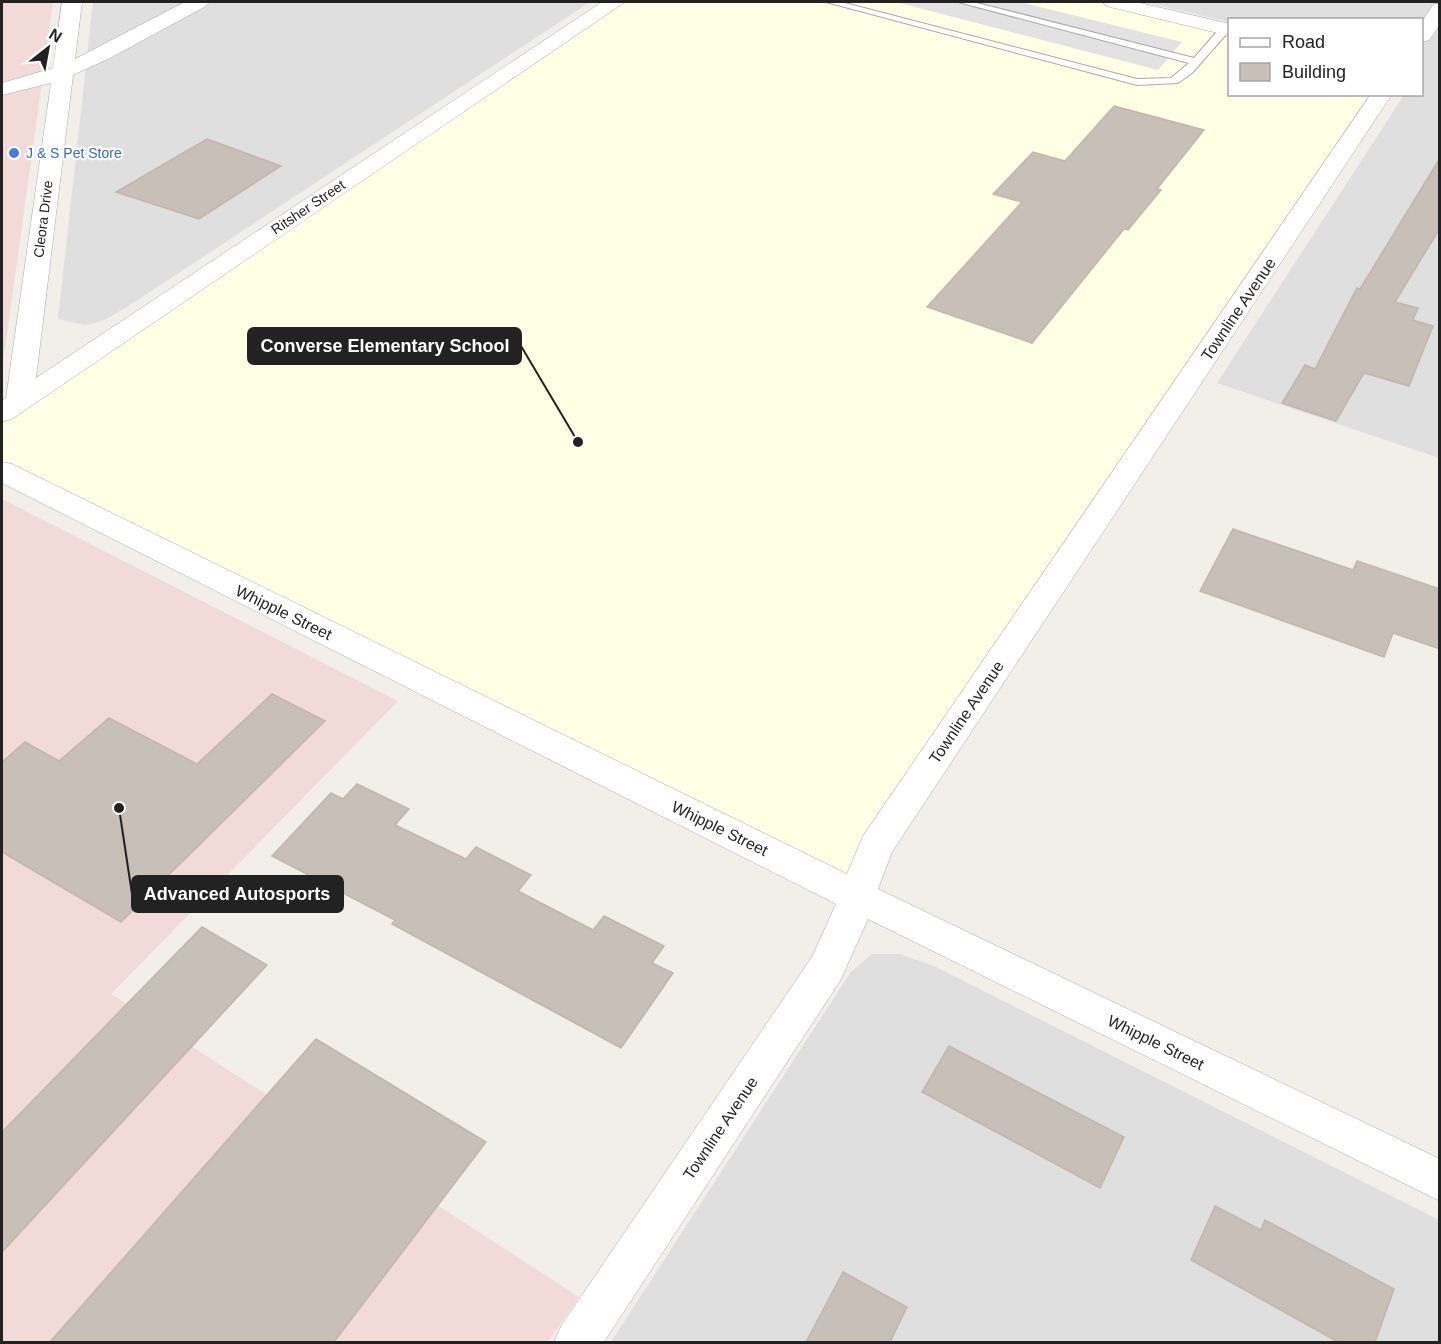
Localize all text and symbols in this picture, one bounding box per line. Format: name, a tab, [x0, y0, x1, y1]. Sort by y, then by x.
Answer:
north arrow	[18, 18, 78, 78]
legend	[1228, 18, 1423, 96]
text: N	[46, 25, 65, 46]
text: Road	[1282, 32, 1325, 52]
text: Building	[1282, 62, 1346, 82]
place label: J & S Pet Store	[26, 145, 122, 161]
marker: J & S Pet Store	[7, 146, 21, 160]
street label: Ritsher Street	[268, 176, 348, 238]
street label: Cleora Drive	[30, 179, 56, 259]
street label: Townline Avenue	[1198, 255, 1279, 364]
callout: Converse Elementary School	[248, 328, 521, 364]
text: Converse Elementary School	[260, 336, 510, 356]
street label: Whipple Street	[233, 582, 335, 643]
street label: Townline Avenue	[926, 658, 1007, 767]
street label: Whipple Street	[669, 798, 771, 859]
callout: Advanced Autosports	[132, 876, 343, 912]
text: Advanced Autosports	[144, 884, 330, 904]
street label: Whipple Street	[1105, 1012, 1207, 1073]
street label: Townline Avenue	[680, 1074, 761, 1183]

